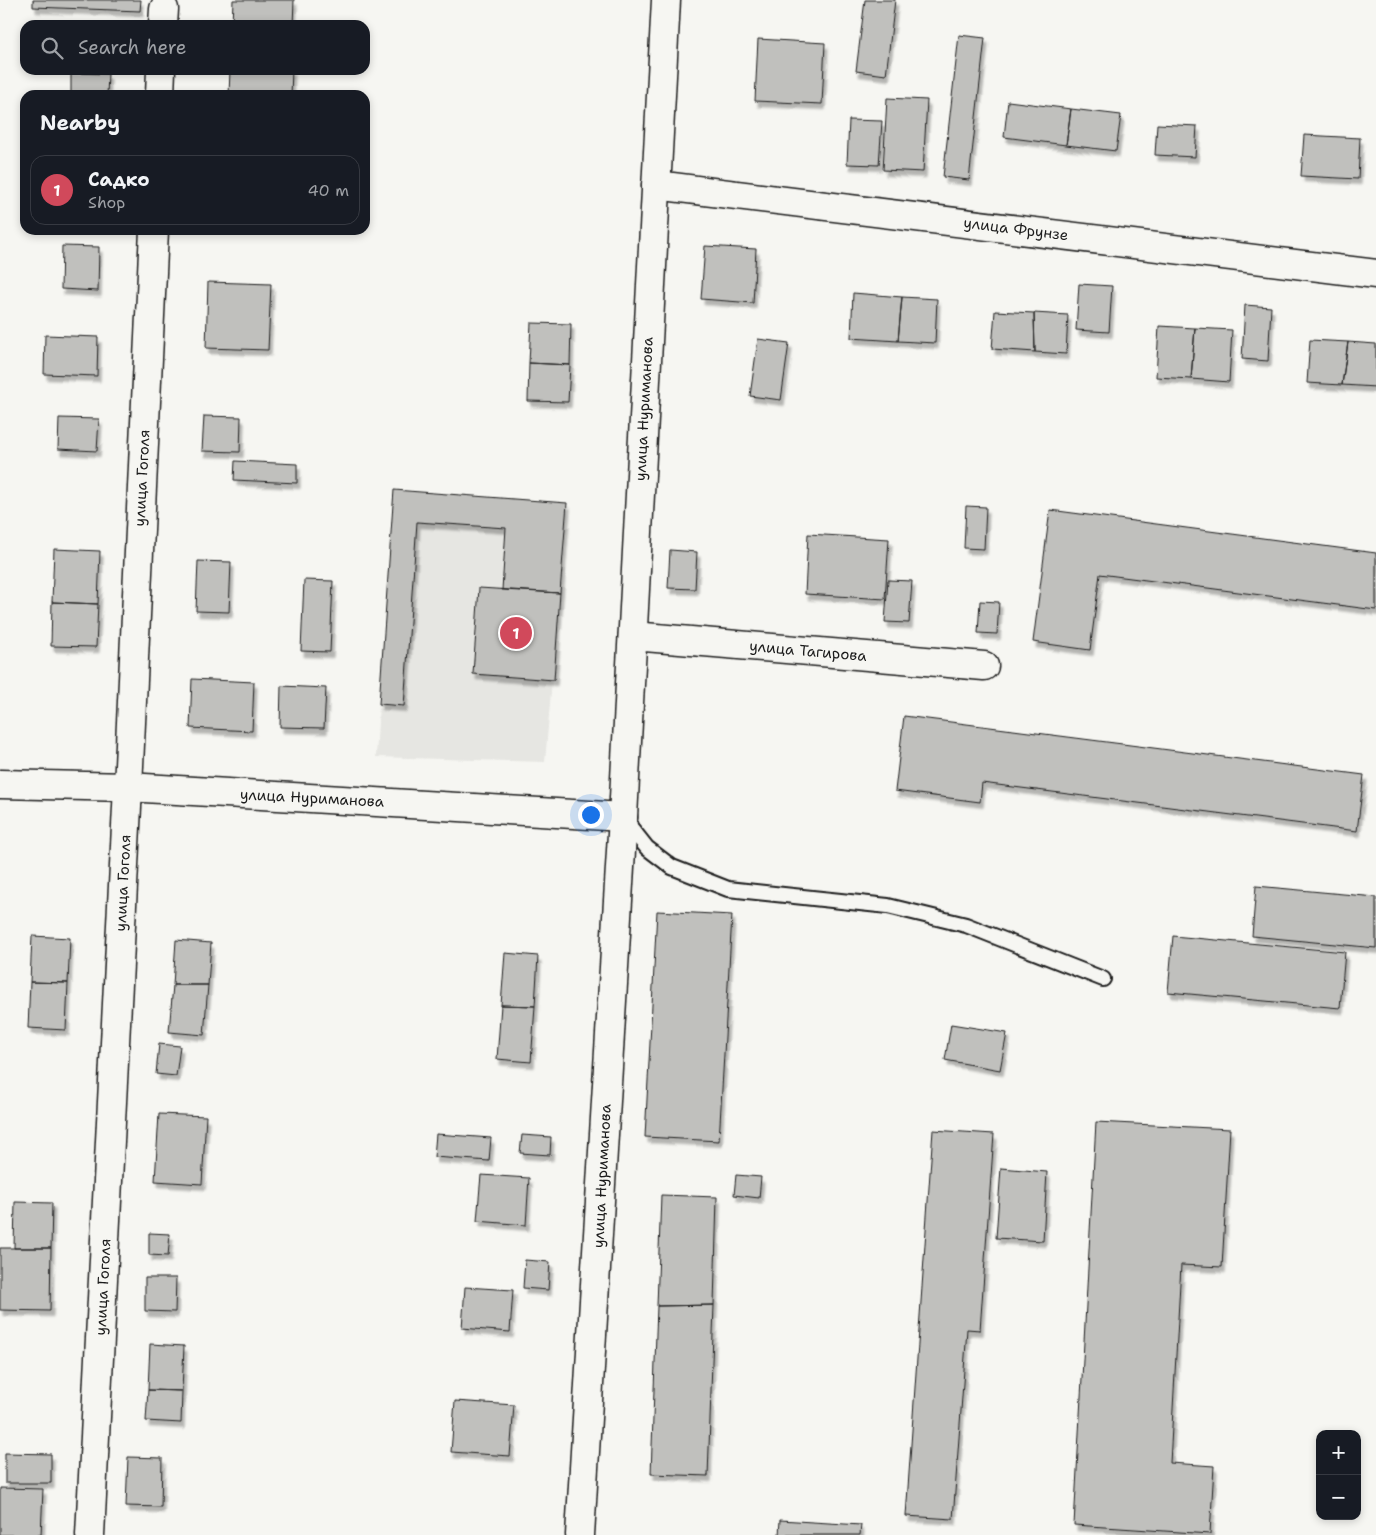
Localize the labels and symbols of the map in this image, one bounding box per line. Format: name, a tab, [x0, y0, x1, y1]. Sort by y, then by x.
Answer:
street label: улица Фрунзе	[962, 213, 1070, 245]
street label: улица Нуриманова	[630, 336, 658, 482]
street label: улица Гоголя	[129, 429, 155, 527]
pin: 1	[500, 614, 532, 652]
street label: улица Тагирова	[748, 636, 868, 666]
street label: улица Нуриманова	[239, 784, 385, 812]
your location	[578, 802, 604, 828]
street label: улица Гоголя	[110, 834, 136, 932]
street label: улица Нуриманова	[588, 1103, 616, 1249]
street label: улица Гоголя	[90, 1238, 116, 1336]

